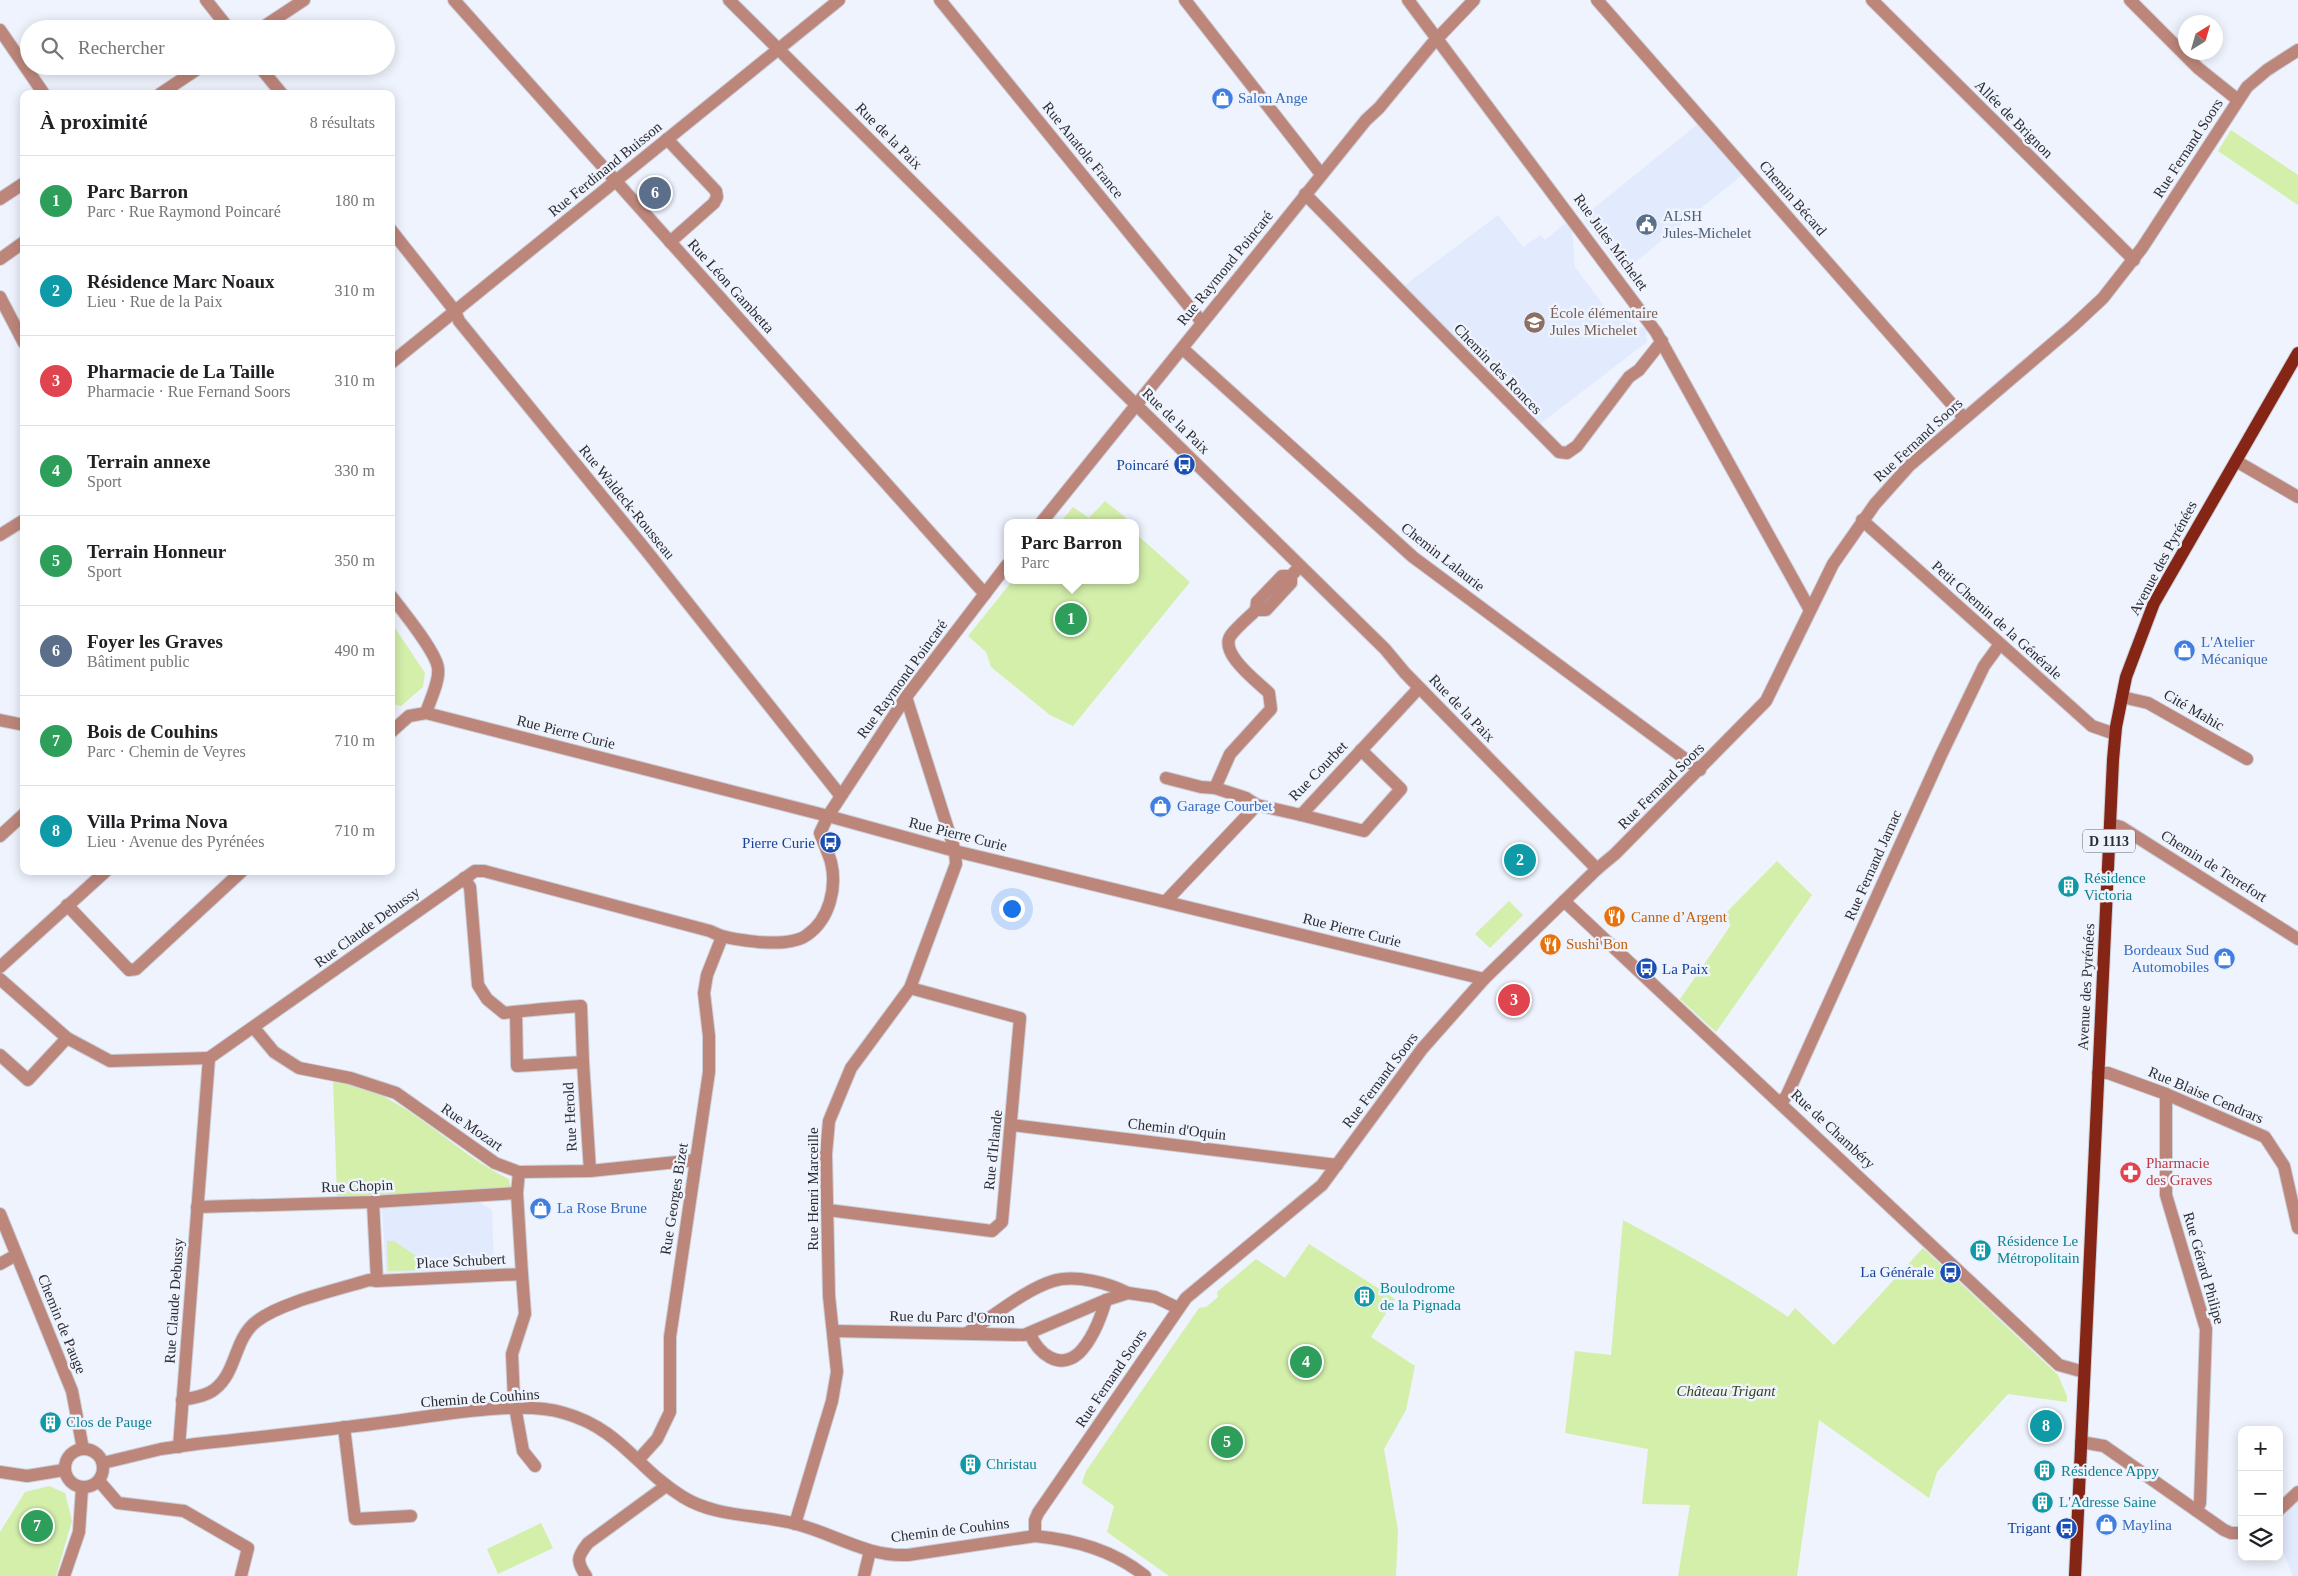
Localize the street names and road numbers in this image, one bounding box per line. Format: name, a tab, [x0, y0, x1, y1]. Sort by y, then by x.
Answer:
street label: Allée de Brignon	[1972, 77, 2057, 162]
street label: Rue Fernand Soors	[2150, 95, 2226, 201]
street label: Rue Anatole France	[1039, 99, 1127, 202]
street label: Rue de la Paix	[853, 100, 926, 173]
street label: Rue Ferdinand Buisson	[545, 118, 665, 220]
street label: Chemin Bécard	[1756, 157, 1830, 239]
street label: Rue Jules Michelet	[1571, 191, 1652, 294]
street label: Rue Raymond Poincaré	[1174, 207, 1276, 328]
street label: Rue Léon Gambetta	[685, 236, 778, 336]
street label: Chemin des Ronces	[1451, 321, 1545, 418]
street label: Rue de la Paix	[1139, 385, 1213, 457]
street label: Rue Fernand Soors	[1870, 395, 1966, 485]
street label: Rue Waldeck-Rousseau	[576, 442, 678, 563]
street label: Avenue des Pyrénées	[2126, 498, 2200, 618]
street label: Chemin Lalaurie	[1398, 520, 1488, 595]
street label: Petit Chemin de la Générale	[1929, 557, 2065, 683]
street label: Rue Raymond Poincaré	[854, 616, 951, 741]
street label: Rue de la Paix	[1426, 671, 1498, 745]
street label: Cité Mahic	[2161, 686, 2227, 734]
street label: Rue Pierre Curie	[515, 712, 617, 752]
street label: Rue Courbet	[1286, 737, 1351, 804]
street label: Rue Fernand Soors	[1615, 740, 1707, 832]
street label: Rue Fernand Jarnac	[1841, 807, 1905, 923]
street label: Rue Pierre Curie	[907, 814, 1009, 854]
street label: Chemin de Terrefort	[2158, 827, 2271, 906]
road number: D 1113	[2083, 829, 2135, 852]
street label: Rue Claude Debussy	[311, 883, 423, 970]
street label: Rue Pierre Curie	[1301, 910, 1403, 950]
street label: Avenue des Pyrénées	[2075, 923, 2097, 1051]
street label: Rue Fernand Soors	[1339, 1029, 1421, 1131]
street label: Rue Blaise Cendrars	[2146, 1064, 2266, 1127]
street label: Rue Herold	[560, 1081, 580, 1152]
street label: Rue de Chambéry	[1788, 1086, 1878, 1172]
street label: Rue Mozart	[438, 1100, 506, 1154]
street label: Rue d'Irlande	[981, 1109, 1005, 1191]
street label: Chemin d'Oquin	[1127, 1115, 1228, 1143]
street label: Rue Henri Marceille	[805, 1127, 821, 1251]
street label: Rue Georges Bizet	[657, 1141, 691, 1256]
street label: Rue Chopin	[321, 1177, 394, 1195]
street label: Rue Gérard Philipe	[2180, 1210, 2228, 1326]
street label: Rue Claude Debussy	[162, 1237, 186, 1364]
street label: Place Schubert	[416, 1251, 507, 1271]
street label: Chemin de Pauge	[35, 1272, 89, 1376]
street label: Rue du Parc d'Ornon	[889, 1308, 1015, 1326]
street label: Rue Fernand Soors	[1072, 1326, 1150, 1430]
street label: Chemin de Couhins	[420, 1386, 540, 1410]
street label: Chemin de Couhins	[890, 1515, 1010, 1545]

